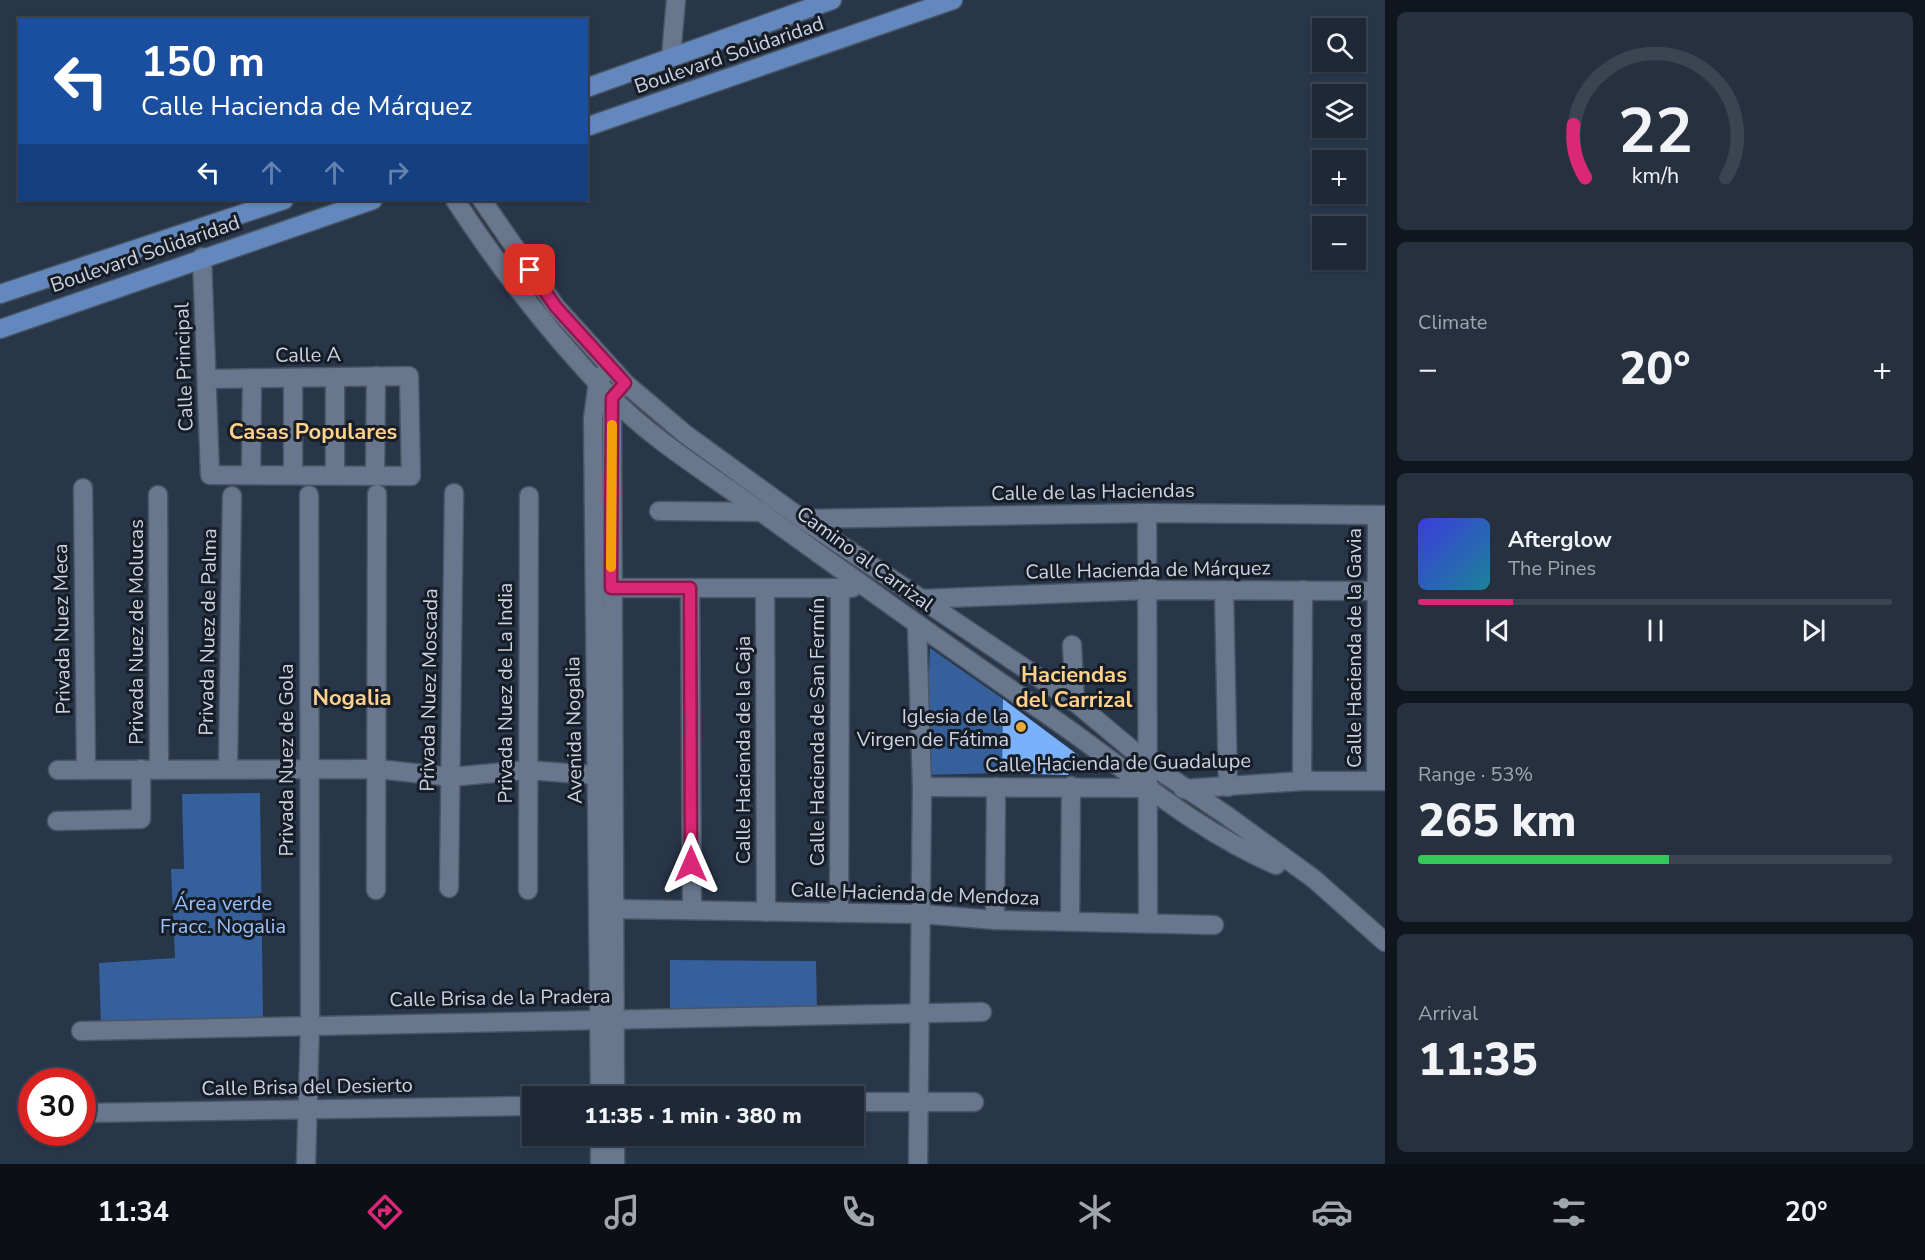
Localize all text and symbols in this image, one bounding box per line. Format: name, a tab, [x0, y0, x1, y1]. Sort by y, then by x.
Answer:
street label: Boulevard Solidaridad	[631, 10, 827, 100]
map controls	[1312, 18, 1366, 270]
button: search	[1312, 18, 1366, 72]
text: 150 m	[141, 34, 265, 91]
icon: left	[42, 42, 120, 120]
button: layers	[1312, 84, 1366, 138]
text: Calle Hacienda de Márquez	[141, 88, 472, 125]
text: 22	[1618, 89, 1692, 174]
button: +	[1312, 150, 1366, 204]
icon: left	[192, 156, 225, 189]
icon: ahead	[255, 156, 288, 189]
icon: ahead	[318, 156, 351, 189]
icon: right	[381, 156, 414, 189]
text: km/h	[1631, 162, 1679, 192]
street label: Boulevard Solidaridad	[47, 209, 243, 299]
button: −	[1312, 216, 1366, 270]
pin	[504, 244, 555, 295]
icon: arrive	[513, 253, 546, 286]
street label: Calle Principal	[168, 302, 200, 432]
text: Climate	[1418, 309, 1487, 336]
text: 20°	[1619, 339, 1691, 400]
street label: Calle A	[275, 341, 342, 369]
text: −	[1418, 347, 1438, 392]
text: +	[1872, 347, 1892, 392]
district label: Casas Populares	[229, 417, 397, 447]
street label: Calle de las Haciendas	[991, 477, 1195, 507]
street label: Camino al Carrizal	[791, 500, 939, 618]
street label: Privada Nuez de Molucas	[123, 519, 150, 745]
text: Afterglow	[1508, 525, 1612, 555]
street label: Privada Nuez de Palma	[193, 528, 223, 736]
street label: Calle Hacienda de la Gavia	[1341, 528, 1368, 768]
street label: Privada Nuez Meca	[47, 543, 77, 715]
street label: Calle Hacienda de Márquez	[1025, 554, 1271, 586]
text: The Pines	[1508, 555, 1596, 582]
street label: Privada Nuez de La India	[492, 583, 519, 803]
street label: Privada Nuez Moscada	[414, 588, 444, 792]
street label: Calle Hacienda de San Fermín	[804, 598, 831, 866]
icon: previous	[1481, 614, 1514, 647]
icon: pause	[1639, 614, 1672, 647]
icon: next	[1797, 614, 1830, 647]
street label: Calle Hacienda de la Caja	[730, 636, 757, 864]
street label: Avenida Nogalia	[559, 656, 589, 804]
district label: Haciendas del Carrizal	[1016, 660, 1132, 715]
street label: Privada Nuez de Gola	[273, 664, 300, 856]
district label: Nogalia	[312, 683, 392, 713]
place label: Iglesia de la Virgen de Fátima	[856, 703, 1009, 753]
marker: Iglesia de la Virgen de Fátima	[1014, 720, 1028, 734]
street label: Calle Hacienda de Guadalupe	[985, 747, 1251, 779]
text: Range · 53%	[1418, 761, 1533, 788]
text: 265 km	[1418, 791, 1577, 852]
position arrow	[659, 832, 723, 896]
street label: Calle Hacienda de Mendoza	[790, 876, 1040, 912]
park label: Área verde Fracc. Nogalia	[160, 890, 286, 940]
street label: Calle Brisa de la Pradera	[389, 983, 611, 1013]
text: Arrival	[1418, 1000, 1478, 1027]
text: 11:35	[1418, 1030, 1538, 1091]
speed limit sign: 30	[18, 1068, 96, 1146]
street label: Calle Brisa del Desierto	[201, 1072, 413, 1102]
text: 11:35 · 1 min · 380 m	[584, 1101, 802, 1131]
icon: directions	[364, 1191, 406, 1233]
icon: music	[601, 1191, 643, 1233]
icon: phone	[837, 1191, 879, 1233]
icon: climate	[1074, 1191, 1116, 1233]
icon: car	[1311, 1191, 1353, 1233]
icon: filters	[1548, 1191, 1590, 1233]
text: 11:34	[97, 1194, 169, 1231]
text: 20°	[1785, 1194, 1827, 1231]

